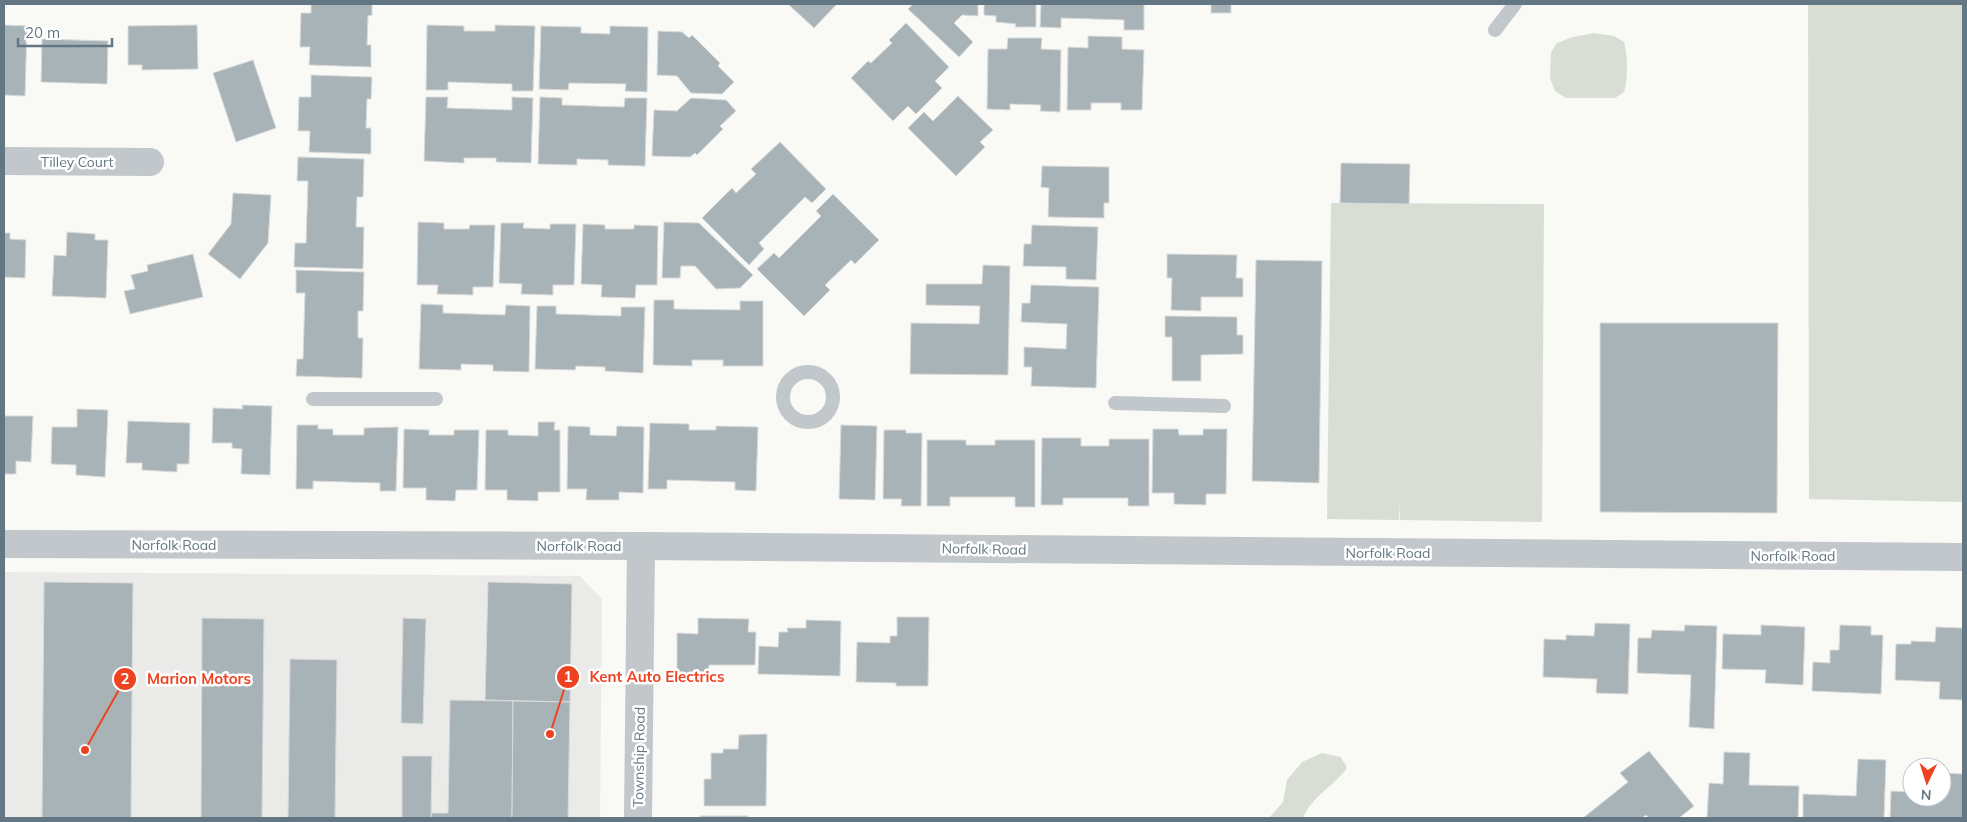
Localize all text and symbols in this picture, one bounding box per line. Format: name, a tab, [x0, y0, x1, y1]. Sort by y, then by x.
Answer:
scale bar	[18, 15, 111, 47]
text: 20 m	[25, 23, 60, 42]
street label: Tilley Court	[41, 153, 113, 171]
street label: Norfolk Road	[132, 536, 216, 554]
street label: Norfolk Road	[537, 537, 621, 555]
street label: Norfolk Road	[941, 539, 1027, 559]
street label: Norfolk Road	[1346, 544, 1430, 562]
street label: Norfolk Road	[1751, 547, 1835, 565]
callout: Kent Auto Electrics	[555, 662, 735, 692]
callout: Marion Motors	[112, 664, 261, 694]
text: 1	[563, 667, 573, 686]
text: Kent Auto Electrics	[590, 667, 724, 686]
text: 2	[120, 669, 130, 688]
text: Marion Motors	[147, 669, 251, 688]
street label: Township Road	[629, 707, 649, 807]
north arrow	[1902, 757, 1952, 807]
text: N	[1920, 786, 1932, 804]

